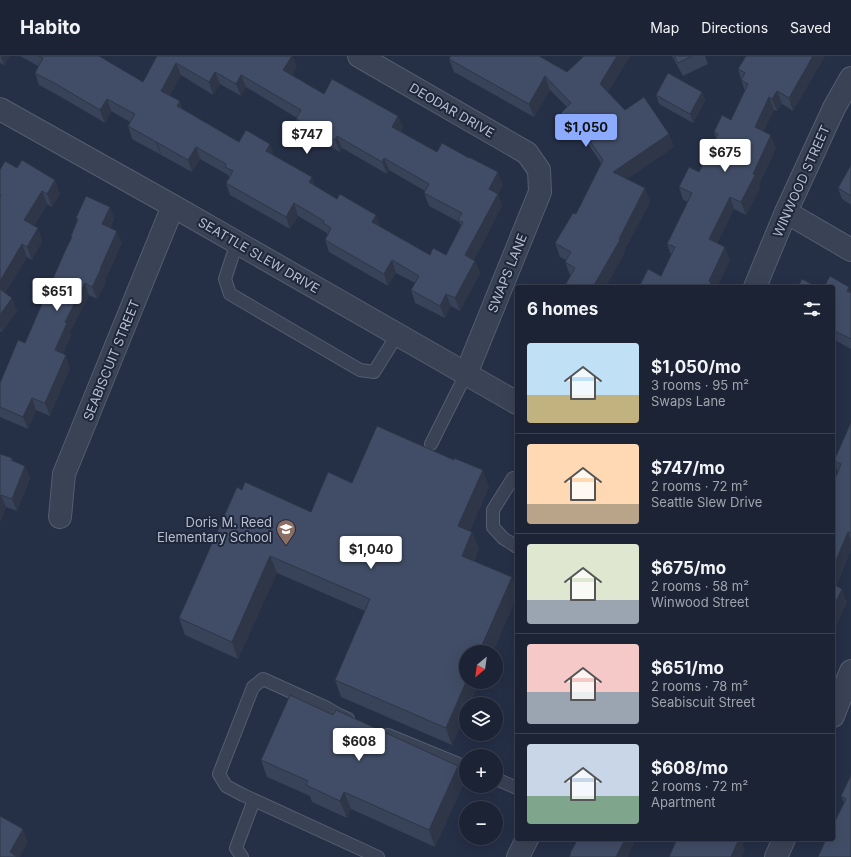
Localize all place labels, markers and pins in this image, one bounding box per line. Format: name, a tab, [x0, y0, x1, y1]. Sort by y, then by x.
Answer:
pin: $1,050	[553, 114, 619, 148]
pin: $747	[283, 121, 331, 155]
pin: $675	[701, 139, 749, 173]
pin: $651	[33, 278, 81, 312]
place label: Doris M. Reed Elementary School	[157, 514, 272, 545]
school or university icon: Doris M. Reed Elementary School	[275, 518, 297, 546]
pin: $1,040	[338, 536, 404, 570]
pin: $608	[335, 728, 383, 762]

